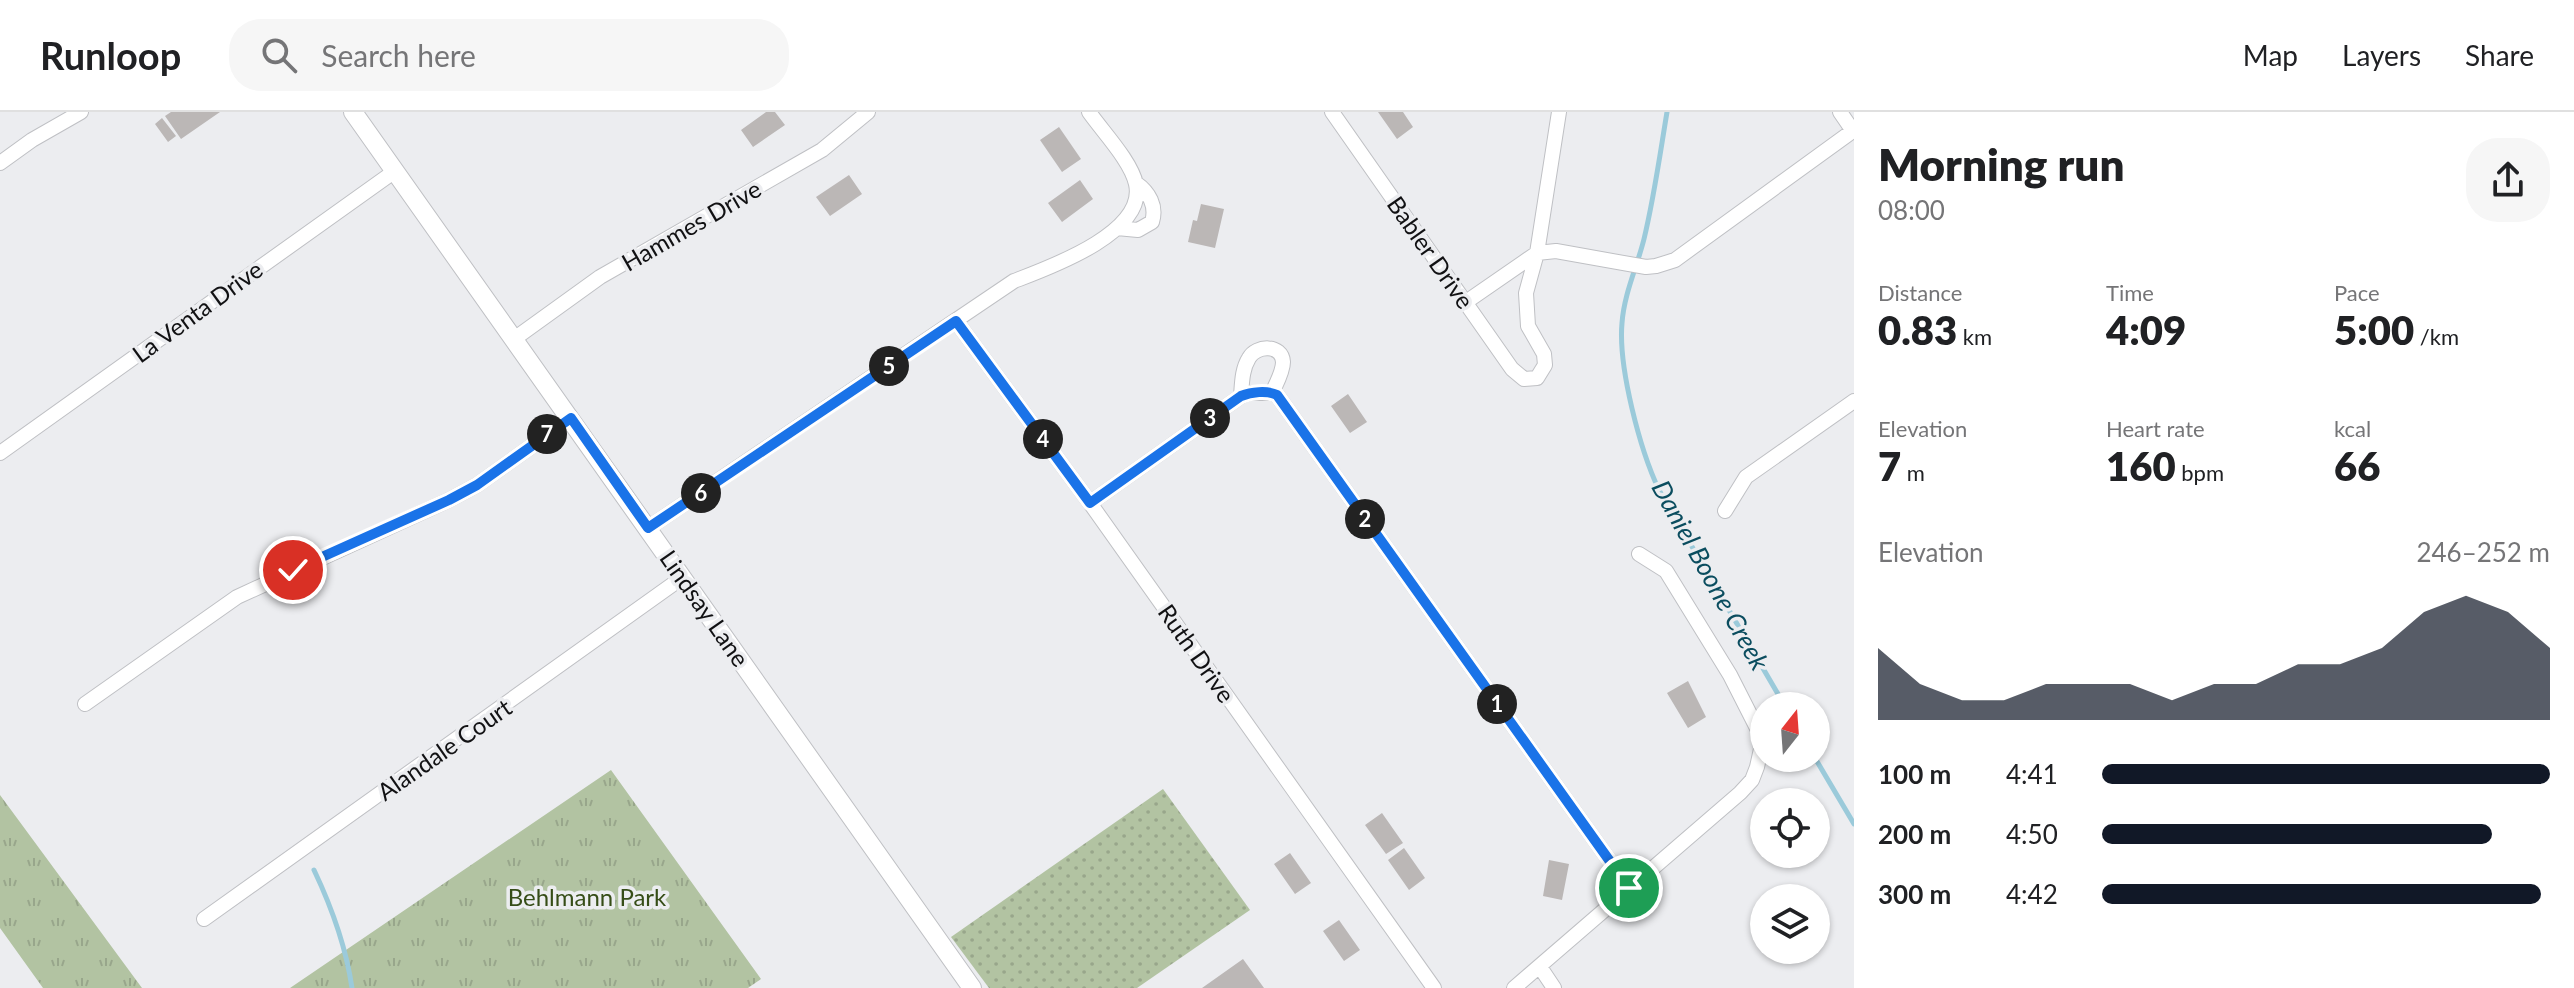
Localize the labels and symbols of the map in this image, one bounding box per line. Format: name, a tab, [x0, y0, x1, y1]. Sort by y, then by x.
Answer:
street label: Hammes Drive	[616, 173, 766, 277]
street label: Babler Drive	[1382, 190, 1480, 314]
street label: La Venta Drive	[126, 254, 268, 368]
pin: 5	[869, 346, 909, 386]
pin: 3	[1190, 398, 1230, 438]
pin: 7	[527, 414, 567, 454]
pin: 4	[1023, 419, 1063, 459]
pin: 6	[681, 473, 721, 513]
water label: Daniel Boone Creek	[1646, 475, 1777, 676]
pin: 2	[1345, 499, 1385, 539]
pin	[259, 536, 327, 604]
street label: Lindsay Lane	[654, 544, 756, 672]
street label: Ruth Drive	[1153, 598, 1241, 708]
pin: 1	[1477, 684, 1517, 724]
street label: Alandale Court	[371, 692, 517, 806]
north arrow	[1750, 692, 1830, 772]
pin	[1595, 854, 1663, 922]
park label: Behlmann Park	[508, 882, 667, 911]

